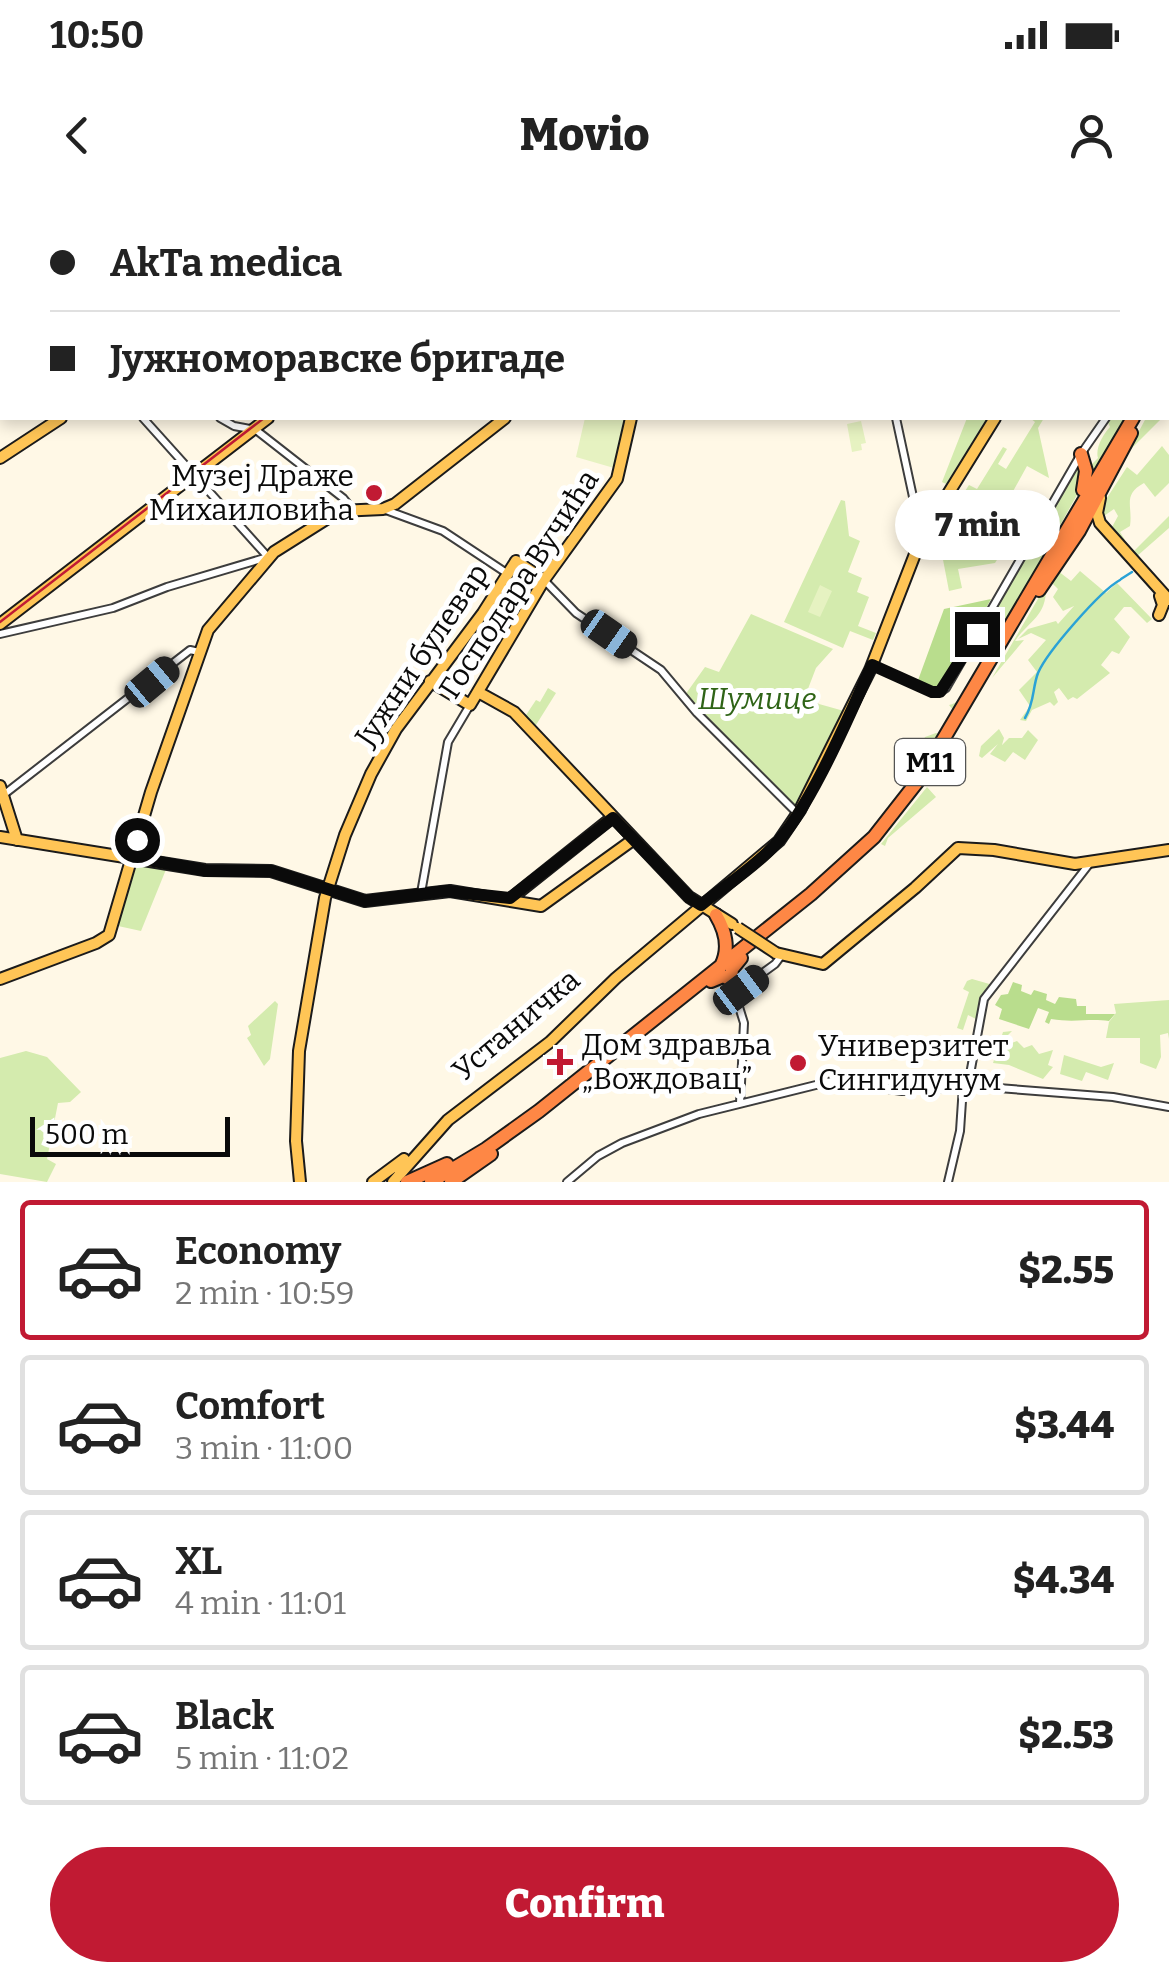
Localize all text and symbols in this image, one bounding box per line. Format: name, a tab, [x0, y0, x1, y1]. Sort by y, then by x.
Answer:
text: 10:50	[50, 12, 144, 58]
icon: back	[50, 108, 105, 163]
text: Movio	[520, 108, 649, 162]
icon: person	[1064, 108, 1119, 163]
text: AkTa medica	[110, 240, 342, 286]
text: Јужноморавске бригаде	[110, 336, 565, 382]
place label: Музеј Драже Михаиловића	[149, 458, 354, 528]
street label: Господара Вучића	[432, 463, 606, 705]
marker: Музеј Драже Михаиловића	[363, 482, 385, 504]
callout: 7 min	[894, 489, 1060, 559]
text: 7 min	[935, 506, 1020, 544]
street label: Јужни булевар	[347, 557, 496, 754]
car	[576, 605, 642, 663]
route end	[955, 612, 1000, 657]
car	[119, 651, 185, 713]
park label: Шумице	[698, 681, 816, 717]
road number: M11	[895, 739, 965, 785]
route start	[115, 818, 160, 863]
car	[708, 960, 774, 1020]
street label: Устаничка	[445, 961, 587, 1089]
place label: Дом здравља „Вождовац”	[582, 1027, 771, 1097]
place label: Универзитет Сингидунум	[818, 1028, 1008, 1098]
marker: Дом здравља „Вождовац”	[547, 1049, 573, 1075]
marker: Универзитет Сингидунум	[787, 1052, 809, 1074]
scale bar	[30, 1112, 230, 1156]
text: 500 m	[45, 1118, 128, 1151]
icon: car	[55, 1225, 145, 1315]
text: Economy	[175, 1228, 341, 1274]
text: $2.55	[1018, 1247, 1114, 1293]
text: 2 min · 10:59	[175, 1274, 354, 1312]
icon: car	[55, 1380, 145, 1470]
text: Comfort	[175, 1383, 325, 1429]
text: $3.44	[1014, 1402, 1114, 1448]
text: 3 min · 11:00	[175, 1429, 353, 1467]
icon: car	[55, 1535, 145, 1625]
text: XL	[175, 1538, 222, 1584]
text: $4.34	[1013, 1557, 1114, 1603]
text: 4 min · 11:01	[175, 1584, 346, 1622]
icon: car	[55, 1690, 145, 1780]
text: Black	[175, 1693, 274, 1739]
text: $2.53	[1018, 1712, 1114, 1758]
text: 5 min · 11:02	[175, 1739, 349, 1777]
button: Confirm	[50, 1847, 1119, 1962]

